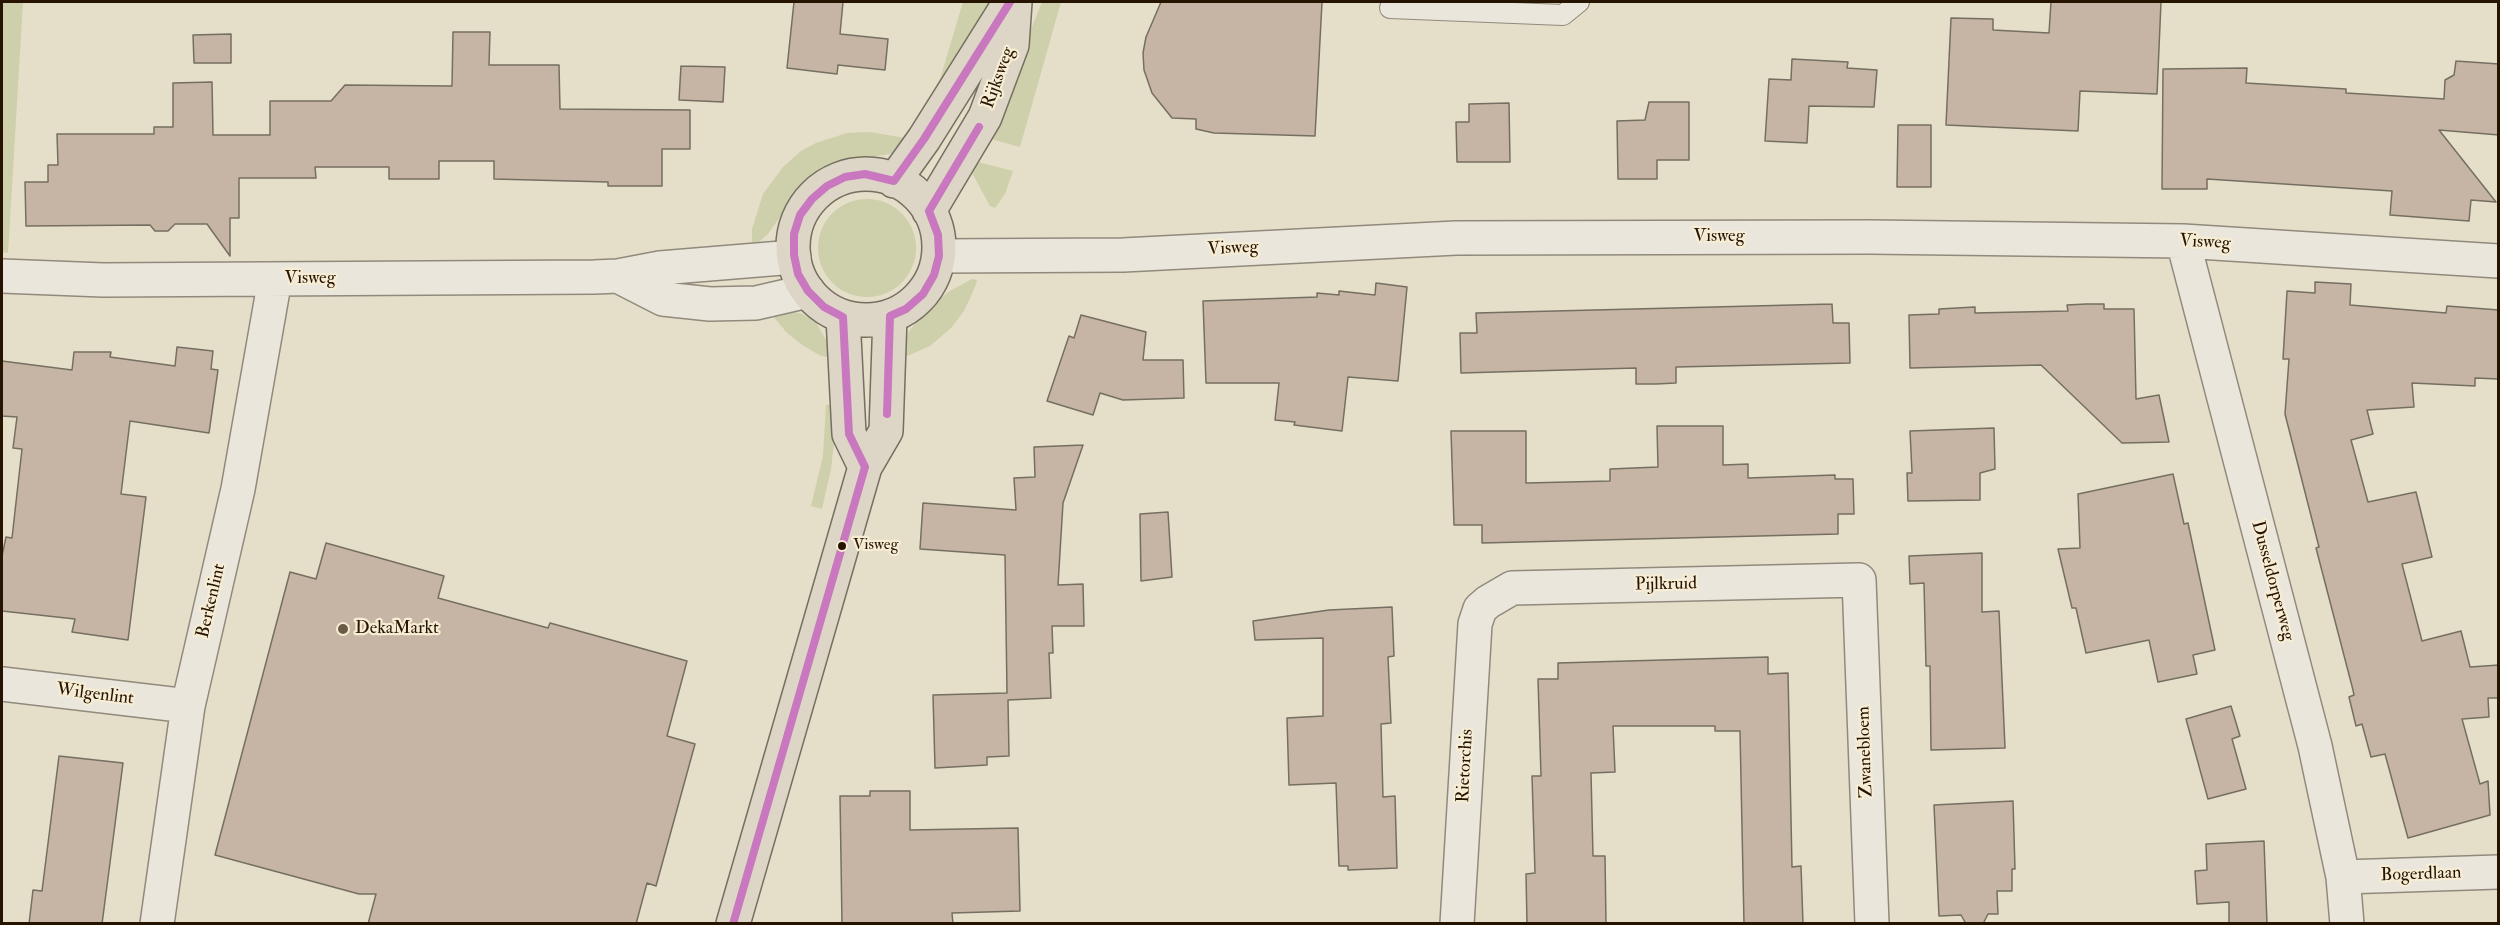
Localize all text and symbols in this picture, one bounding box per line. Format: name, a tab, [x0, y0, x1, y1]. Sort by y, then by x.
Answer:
street label: Rijksweg	[978, 44, 1020, 112]
street label: Visweg	[1694, 226, 1744, 248]
street label: Visweg	[2179, 231, 2231, 255]
street label: Visweg	[1207, 237, 1259, 261]
street label: Visweg	[285, 268, 335, 290]
street label: Dusseldorperweg	[2246, 519, 2298, 643]
place label: Visweg	[853, 536, 898, 556]
marker: Visweg	[836, 540, 848, 552]
street label: Berkenlint	[193, 562, 231, 640]
street label: Pijlkruid	[1635, 574, 1697, 596]
place label: DekaMarkt	[355, 618, 439, 640]
marker: DekaMarkt	[336, 622, 350, 636]
street label: Wilgenlint	[55, 680, 135, 710]
street label: Zwanebloem	[1854, 706, 1878, 798]
street label: Rietorchis	[1453, 729, 1479, 803]
street label: Bogerdlaan	[2380, 863, 2462, 887]

